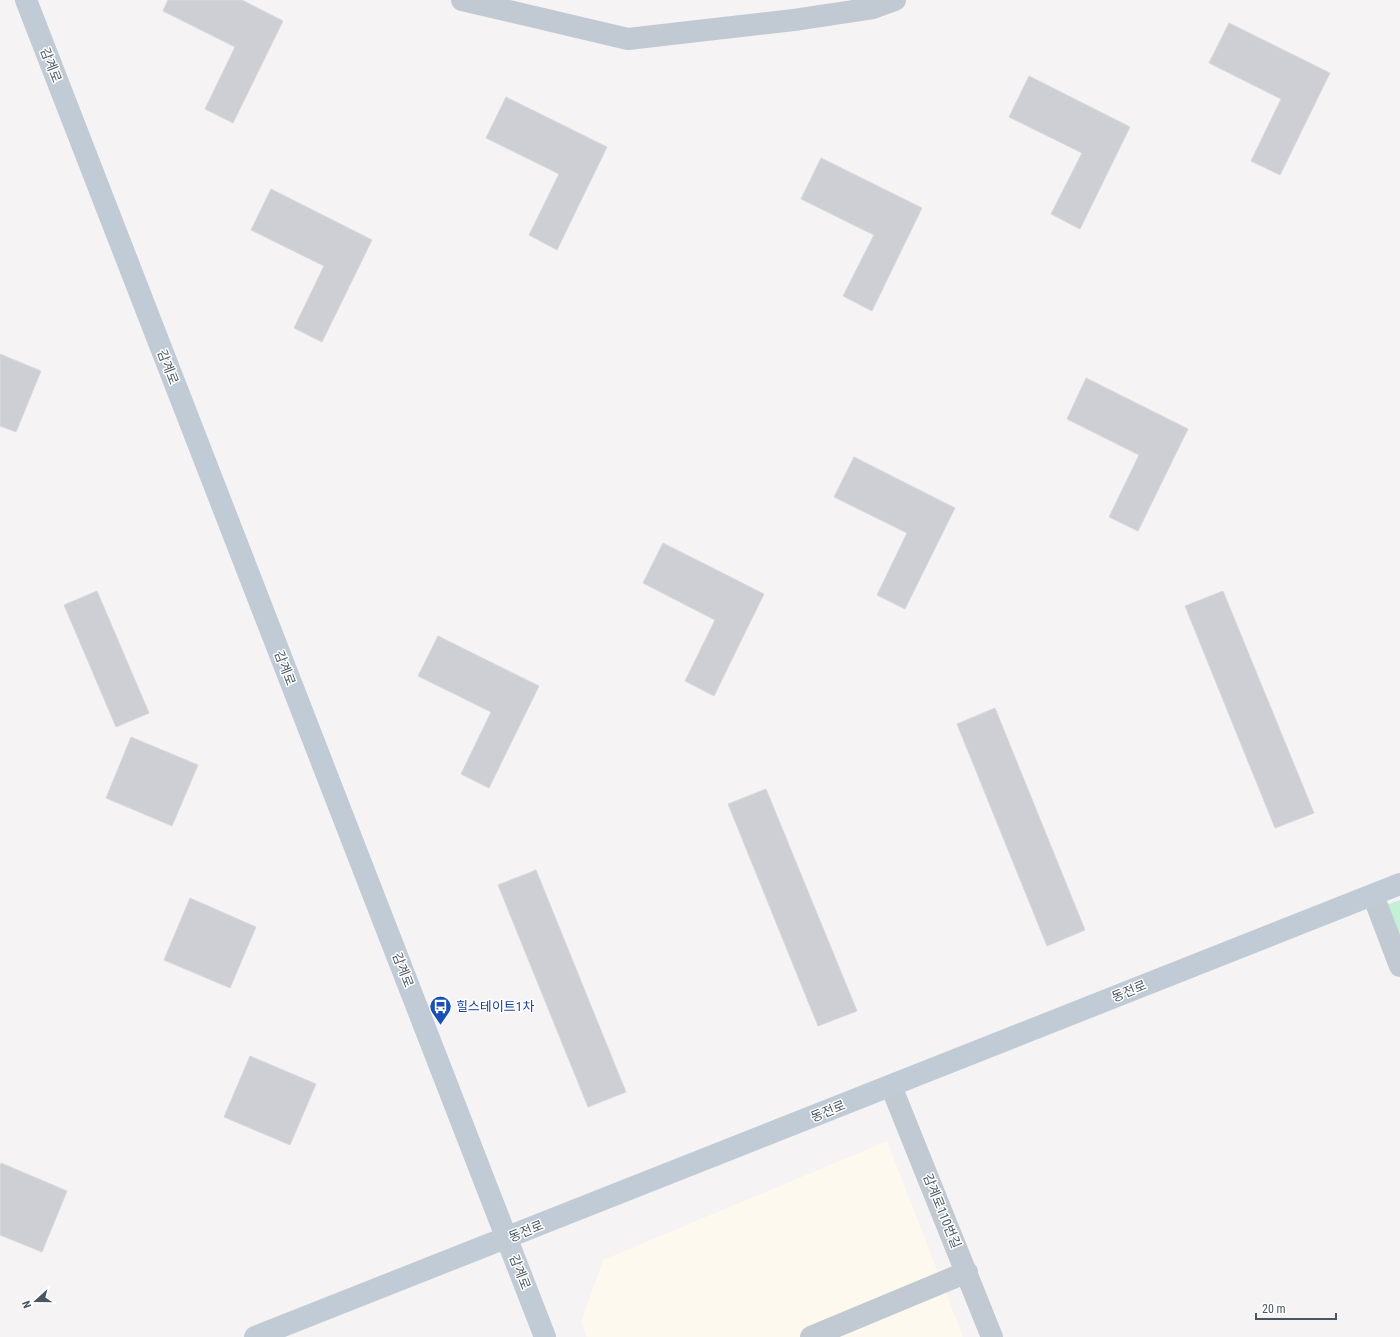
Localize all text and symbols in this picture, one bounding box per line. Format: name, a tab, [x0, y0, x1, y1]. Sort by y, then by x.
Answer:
street label: 감계로	[38, 46, 64, 84]
street label: 감계로	[155, 348, 181, 386]
street label: 감계로	[272, 649, 298, 687]
street label: 감계로	[390, 951, 416, 989]
street label: 동전로	[1110, 977, 1148, 1005]
bus stop icon: 힐스테이트1차	[427, 993, 453, 1026]
place label: 힐스테이트1차	[456, 999, 534, 1014]
street label: 동전로	[809, 1097, 847, 1125]
street label: 감계로110번길	[920, 1172, 964, 1250]
street label: 동전로	[507, 1217, 545, 1245]
street label: 감계로	[507, 1253, 533, 1291]
north arrow	[16, 1281, 56, 1321]
scale bar	[1256, 1295, 1336, 1321]
text: N	[20, 1299, 34, 1310]
text: 20 m	[1262, 1302, 1286, 1316]

